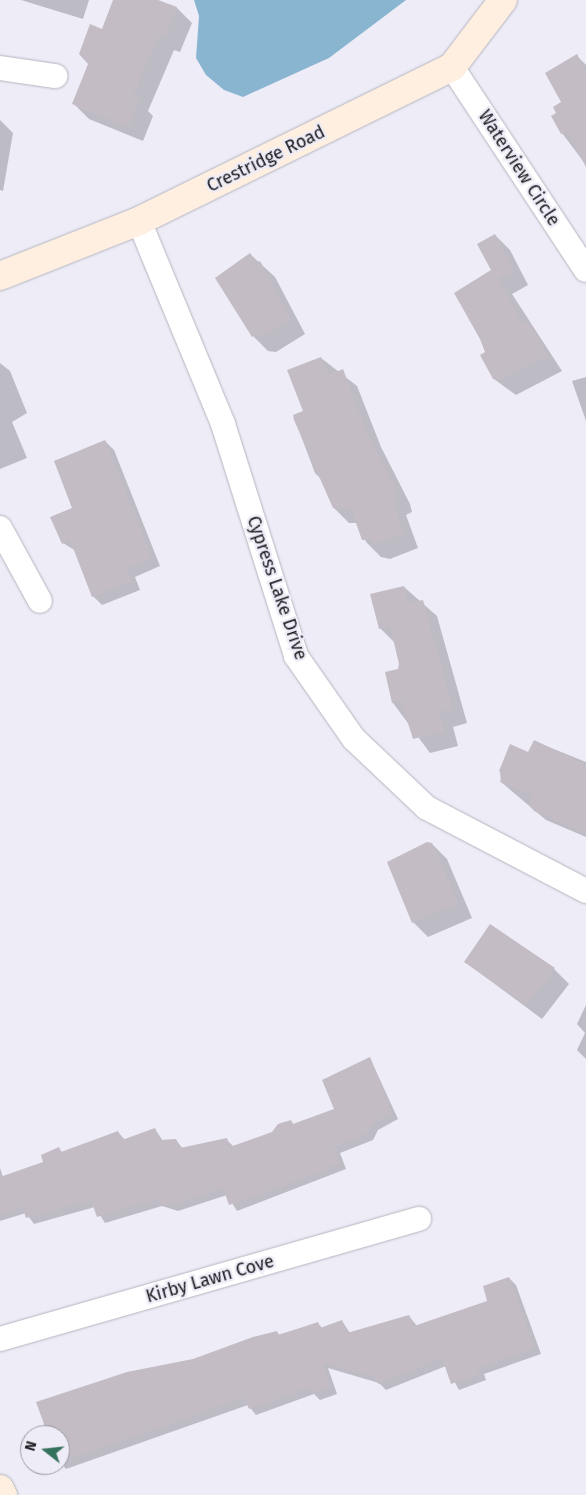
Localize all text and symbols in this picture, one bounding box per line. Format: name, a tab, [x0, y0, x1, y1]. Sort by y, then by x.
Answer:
street label: Waterview Circle	[474, 106, 564, 230]
street label: Crestridge Road	[203, 121, 329, 197]
street label: Cypress Lake Drive	[242, 513, 312, 663]
street label: Kirby Lawn Cove	[143, 1250, 277, 1308]
north arrow	[20, 1425, 70, 1475]
text: N	[22, 1439, 41, 1453]

